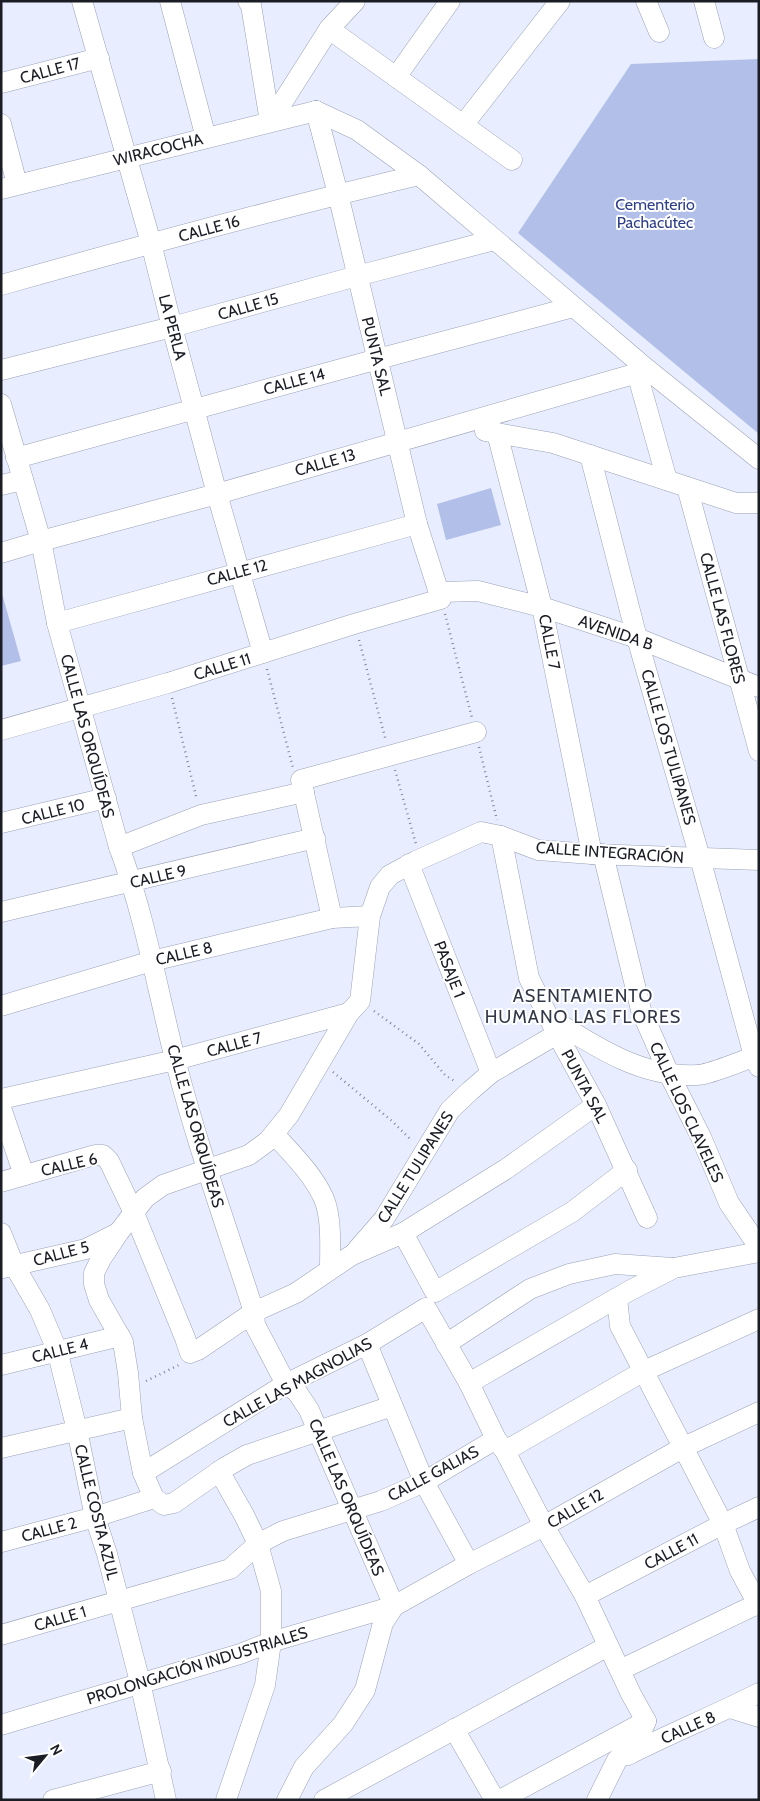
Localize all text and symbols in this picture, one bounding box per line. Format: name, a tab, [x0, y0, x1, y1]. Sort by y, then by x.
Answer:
street label: CALLE 17	[18, 53, 82, 88]
street label: WIRACOCHA	[111, 129, 205, 170]
park label: Cementerio Pachacútec	[615, 195, 695, 232]
street label: CALLE 16	[176, 211, 242, 246]
street label: CALLE 15	[216, 289, 281, 324]
street label: LA PERLA	[155, 292, 190, 362]
street label: PUNTA SAL	[358, 315, 395, 397]
street label: CALLE 14	[261, 364, 327, 399]
street label: CALLE 13	[293, 445, 358, 480]
street label: CALLE LAS FLORES	[696, 550, 749, 686]
street label: CALLE 12	[205, 555, 269, 590]
street label: AVENIDA B	[576, 611, 656, 654]
street label: CALLE 7	[535, 613, 564, 672]
street label: CALLE 11	[191, 649, 253, 684]
street label: CALLE LAS ORQUÍDEAS	[57, 652, 119, 820]
street label: CALLE LOS TULIPANES	[637, 667, 700, 827]
street label: CALLE 10	[19, 794, 87, 829]
street label: CALLE INTEGRACIÓN	[535, 838, 685, 867]
street label: CALLE 9	[128, 861, 188, 892]
street label: CALLE 8	[154, 938, 214, 969]
street label: PASAJE 1	[430, 938, 469, 1000]
district label: ASENTAMIENTO HUMANO LAS FLORES	[485, 985, 681, 1028]
street label: CALLE 7	[204, 1028, 264, 1061]
street label: CALLE LOS CLAVELES	[646, 1039, 727, 1186]
street label: CALLE LAS ORQUÍDEAS	[163, 1042, 228, 1210]
street label: PUNTA SAL	[557, 1046, 612, 1126]
street label: CALLE TULIPANES	[373, 1108, 457, 1227]
street label: CALLE 6	[39, 1149, 99, 1180]
street label: CALLE 5	[31, 1237, 91, 1270]
street label: CALLE 4	[30, 1334, 90, 1367]
street label: CALLE LAS MAGNOLIAS	[219, 1334, 375, 1431]
street label: CALLE LAS ORQUÍDEAS	[305, 1416, 388, 1579]
street label: CALLE COSTA AZUL	[70, 1442, 123, 1582]
street label: CALLE GALIAS	[385, 1442, 482, 1505]
street label: CALLE 12	[544, 1485, 607, 1532]
street label: CALLE 2	[19, 1513, 79, 1546]
street label: CALLE 11	[641, 1529, 702, 1574]
street label: CALLE 1	[32, 1602, 88, 1635]
street label: PROLONGACIÓN INDUSTRIALES	[84, 1623, 310, 1708]
street label: CALLE 8	[658, 1707, 719, 1748]
north arrow	[20, 1731, 70, 1781]
text: N	[46, 1741, 67, 1758]

